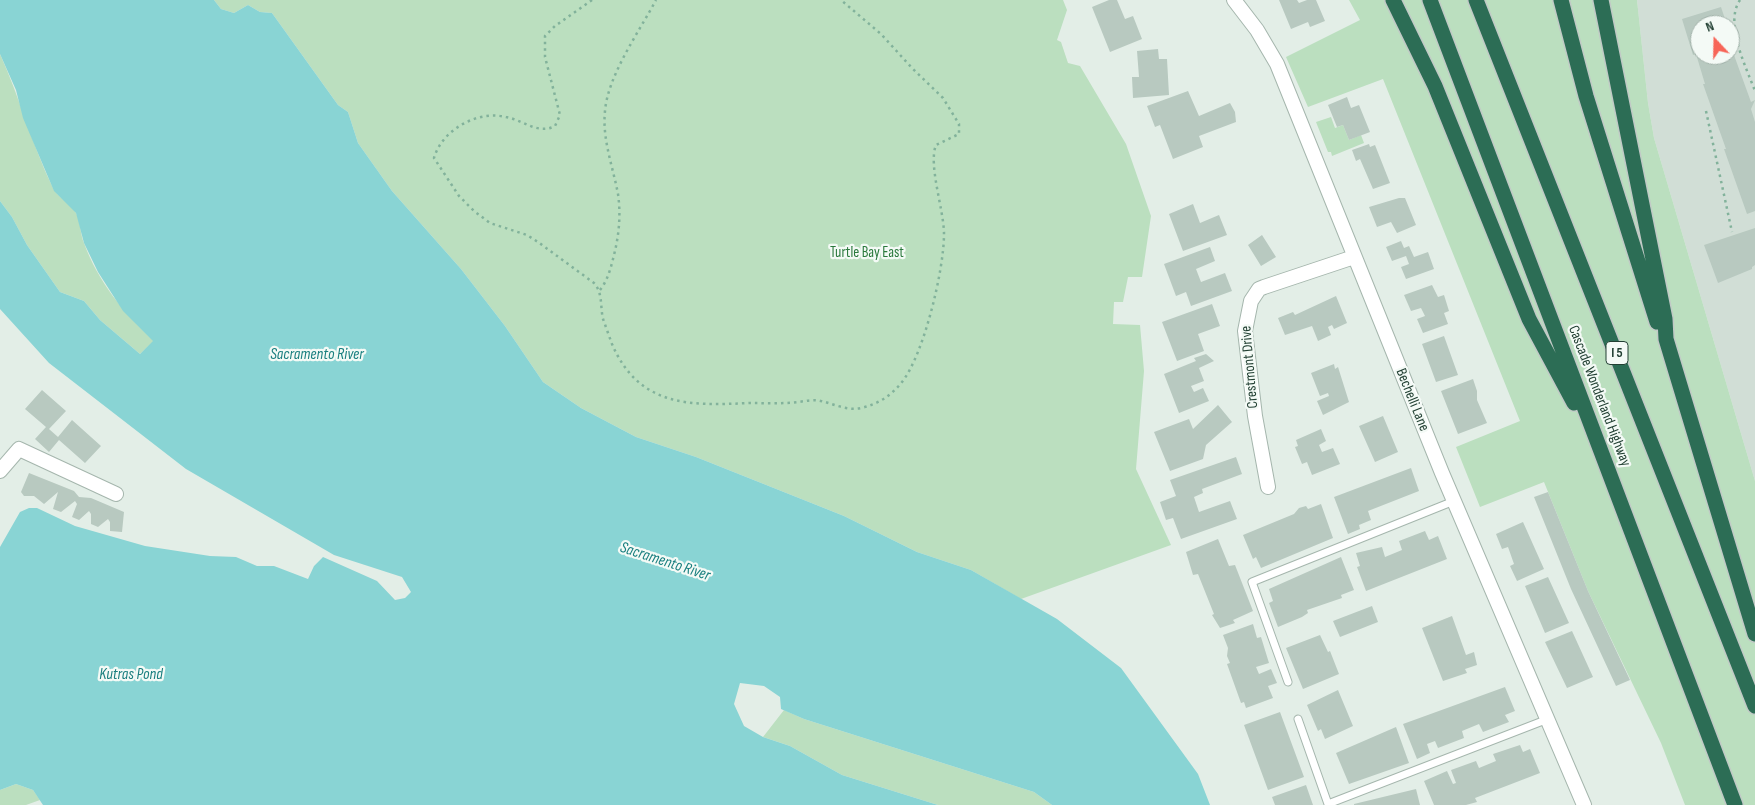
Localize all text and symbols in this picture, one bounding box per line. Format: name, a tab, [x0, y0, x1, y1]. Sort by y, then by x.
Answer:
north arrow	[1690, 15, 1740, 65]
text: N	[1703, 17, 1716, 36]
park label: Turtle Bay East	[830, 244, 904, 262]
street label: Cascade Wonderland Highway	[1564, 323, 1634, 469]
street label: Crestmont Drive	[1237, 325, 1263, 409]
road number: I 5	[1606, 342, 1628, 364]
water label: Sacramento River	[270, 345, 364, 365]
street label: Bechelli Lane	[1391, 366, 1433, 434]
water label: Sacramento River	[617, 538, 713, 586]
water label: Kutras Pond	[99, 665, 163, 685]

